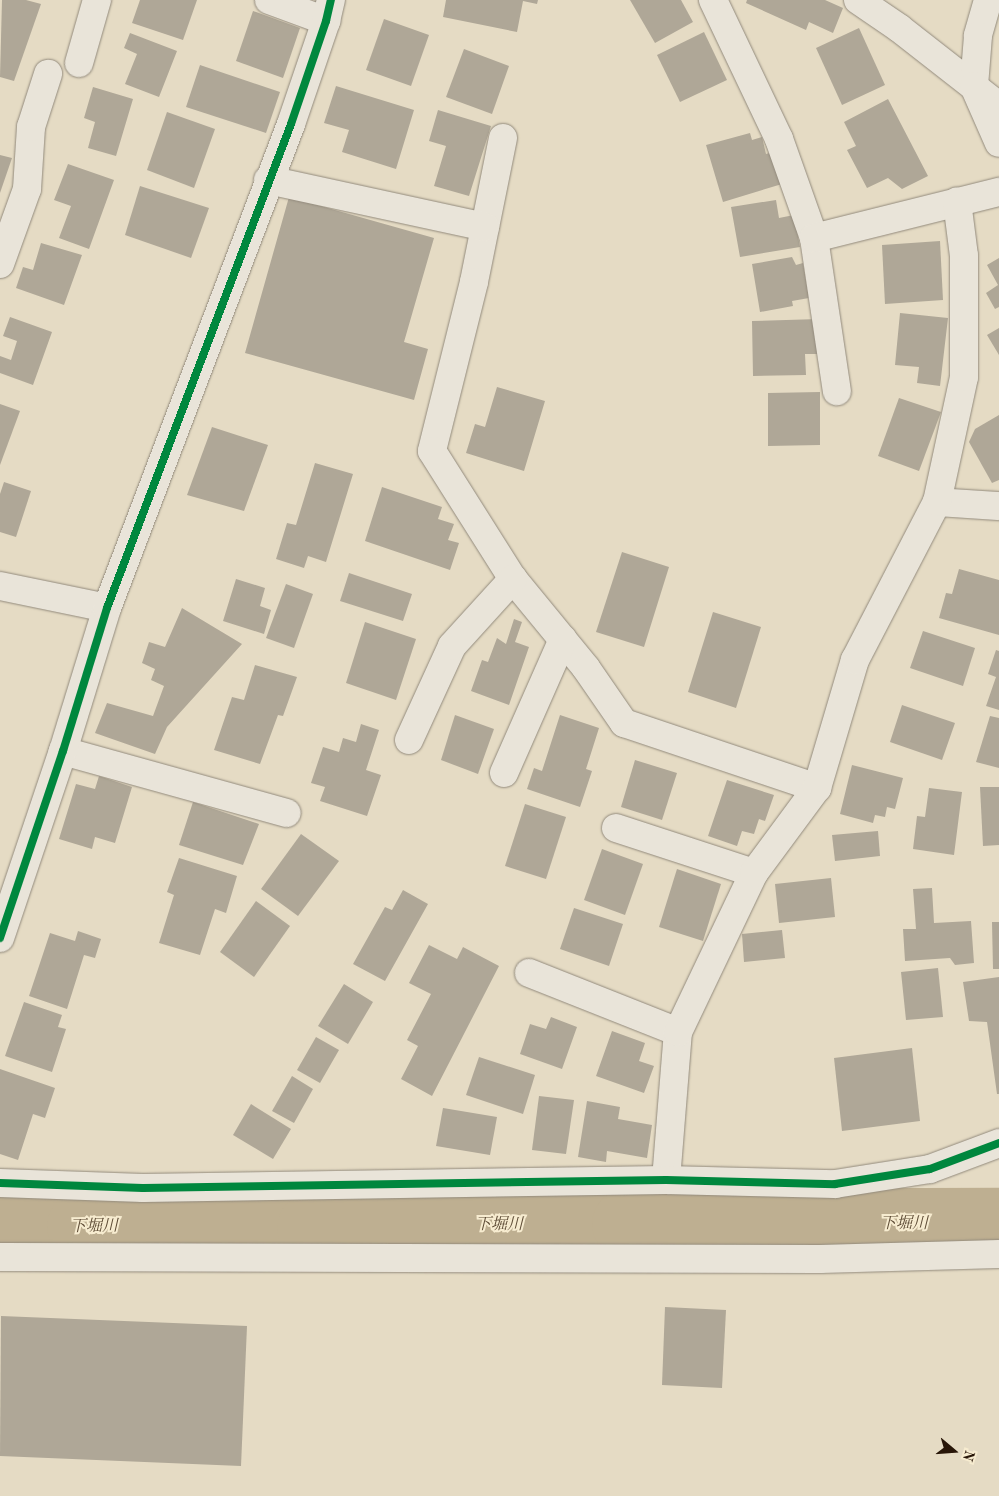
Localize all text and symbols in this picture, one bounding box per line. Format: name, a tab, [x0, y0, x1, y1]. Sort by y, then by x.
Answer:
water label: 下堀川	[880, 1214, 928, 1234]
water label: 下堀川	[475, 1215, 523, 1235]
water label: 下堀川	[70, 1217, 118, 1237]
north arrow	[929, 1426, 979, 1476]
text: N	[960, 1448, 977, 1463]

